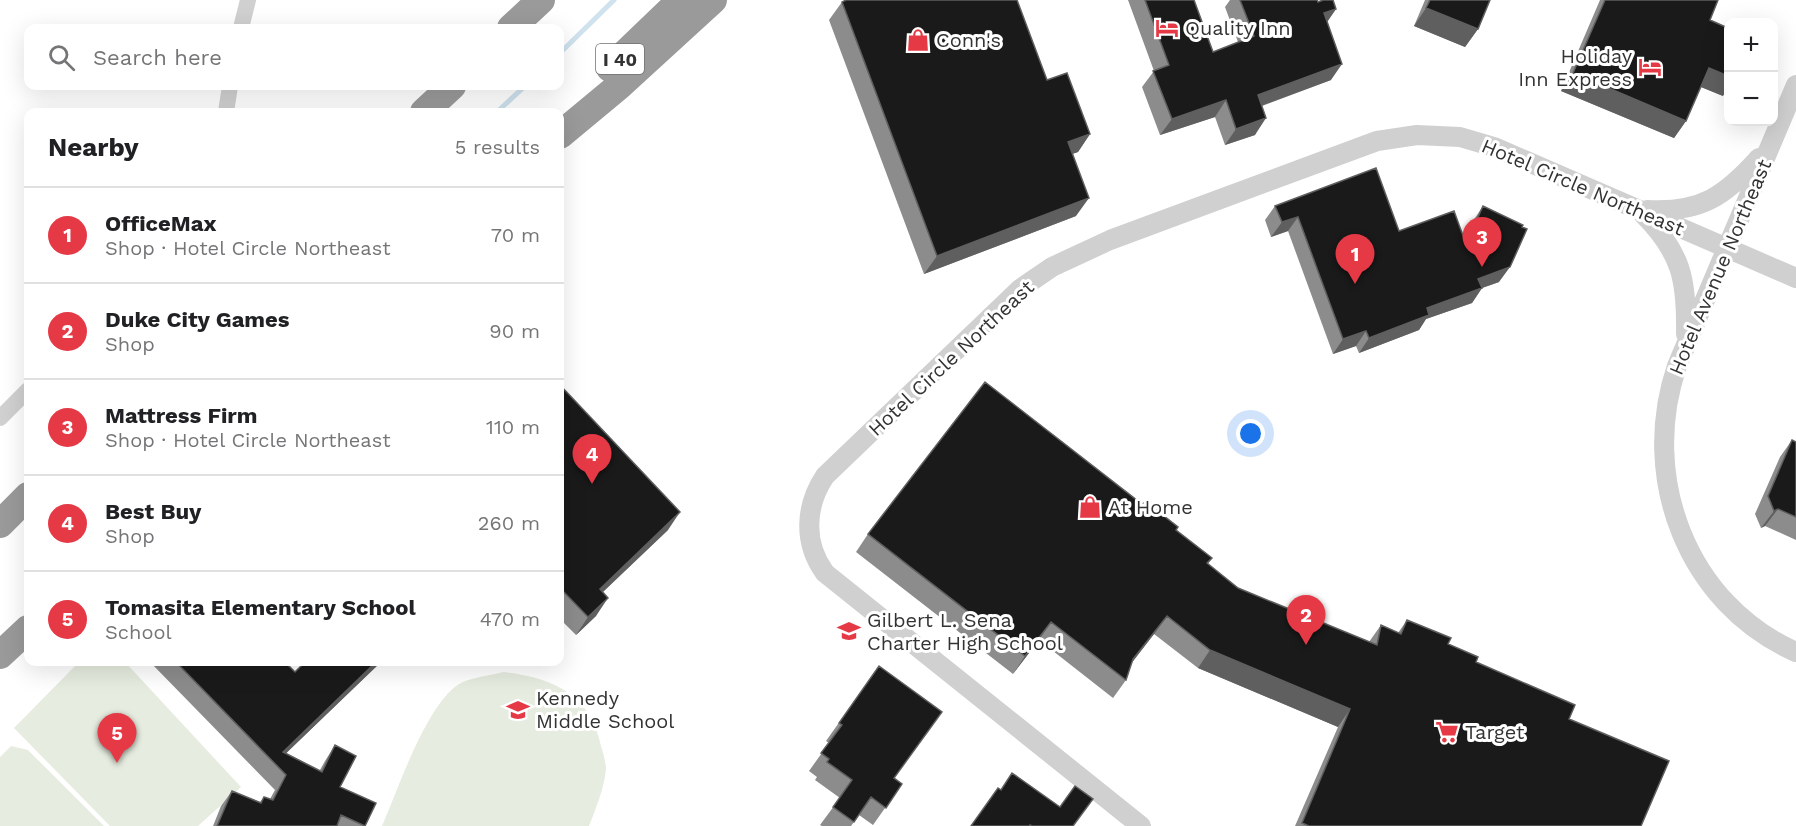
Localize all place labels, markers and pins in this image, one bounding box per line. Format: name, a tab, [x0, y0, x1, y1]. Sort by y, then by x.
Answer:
hotel icon: Quality Inn	[1154, 15, 1180, 41]
place label: Quality Inn	[1185, 16, 1291, 40]
shop icon: Conn's	[905, 27, 931, 53]
place label: Conn's	[936, 28, 1001, 52]
place label: Holiday Inn Express	[1518, 44, 1633, 91]
hotel icon: Holiday Inn Express	[1637, 54, 1663, 80]
pin: 3	[1462, 218, 1502, 267]
pin: 1	[1336, 234, 1374, 284]
pin: 4	[572, 434, 612, 484]
shop icon: At Home	[1077, 494, 1103, 520]
place label: At Home	[1108, 495, 1193, 519]
pin: 2	[1286, 596, 1326, 645]
place label: Gilbert L. Sena Charter High School	[867, 608, 1063, 655]
school or university icon: Gilbert L. Sena Charter High School	[836, 618, 862, 644]
place label: Kennedy Middle School	[536, 686, 674, 733]
school or university icon: Kennedy Middle School	[505, 697, 531, 723]
pin: 5	[98, 714, 136, 763]
supermarket icon: Target	[1434, 719, 1460, 745]
place label: Target	[1465, 720, 1525, 744]

